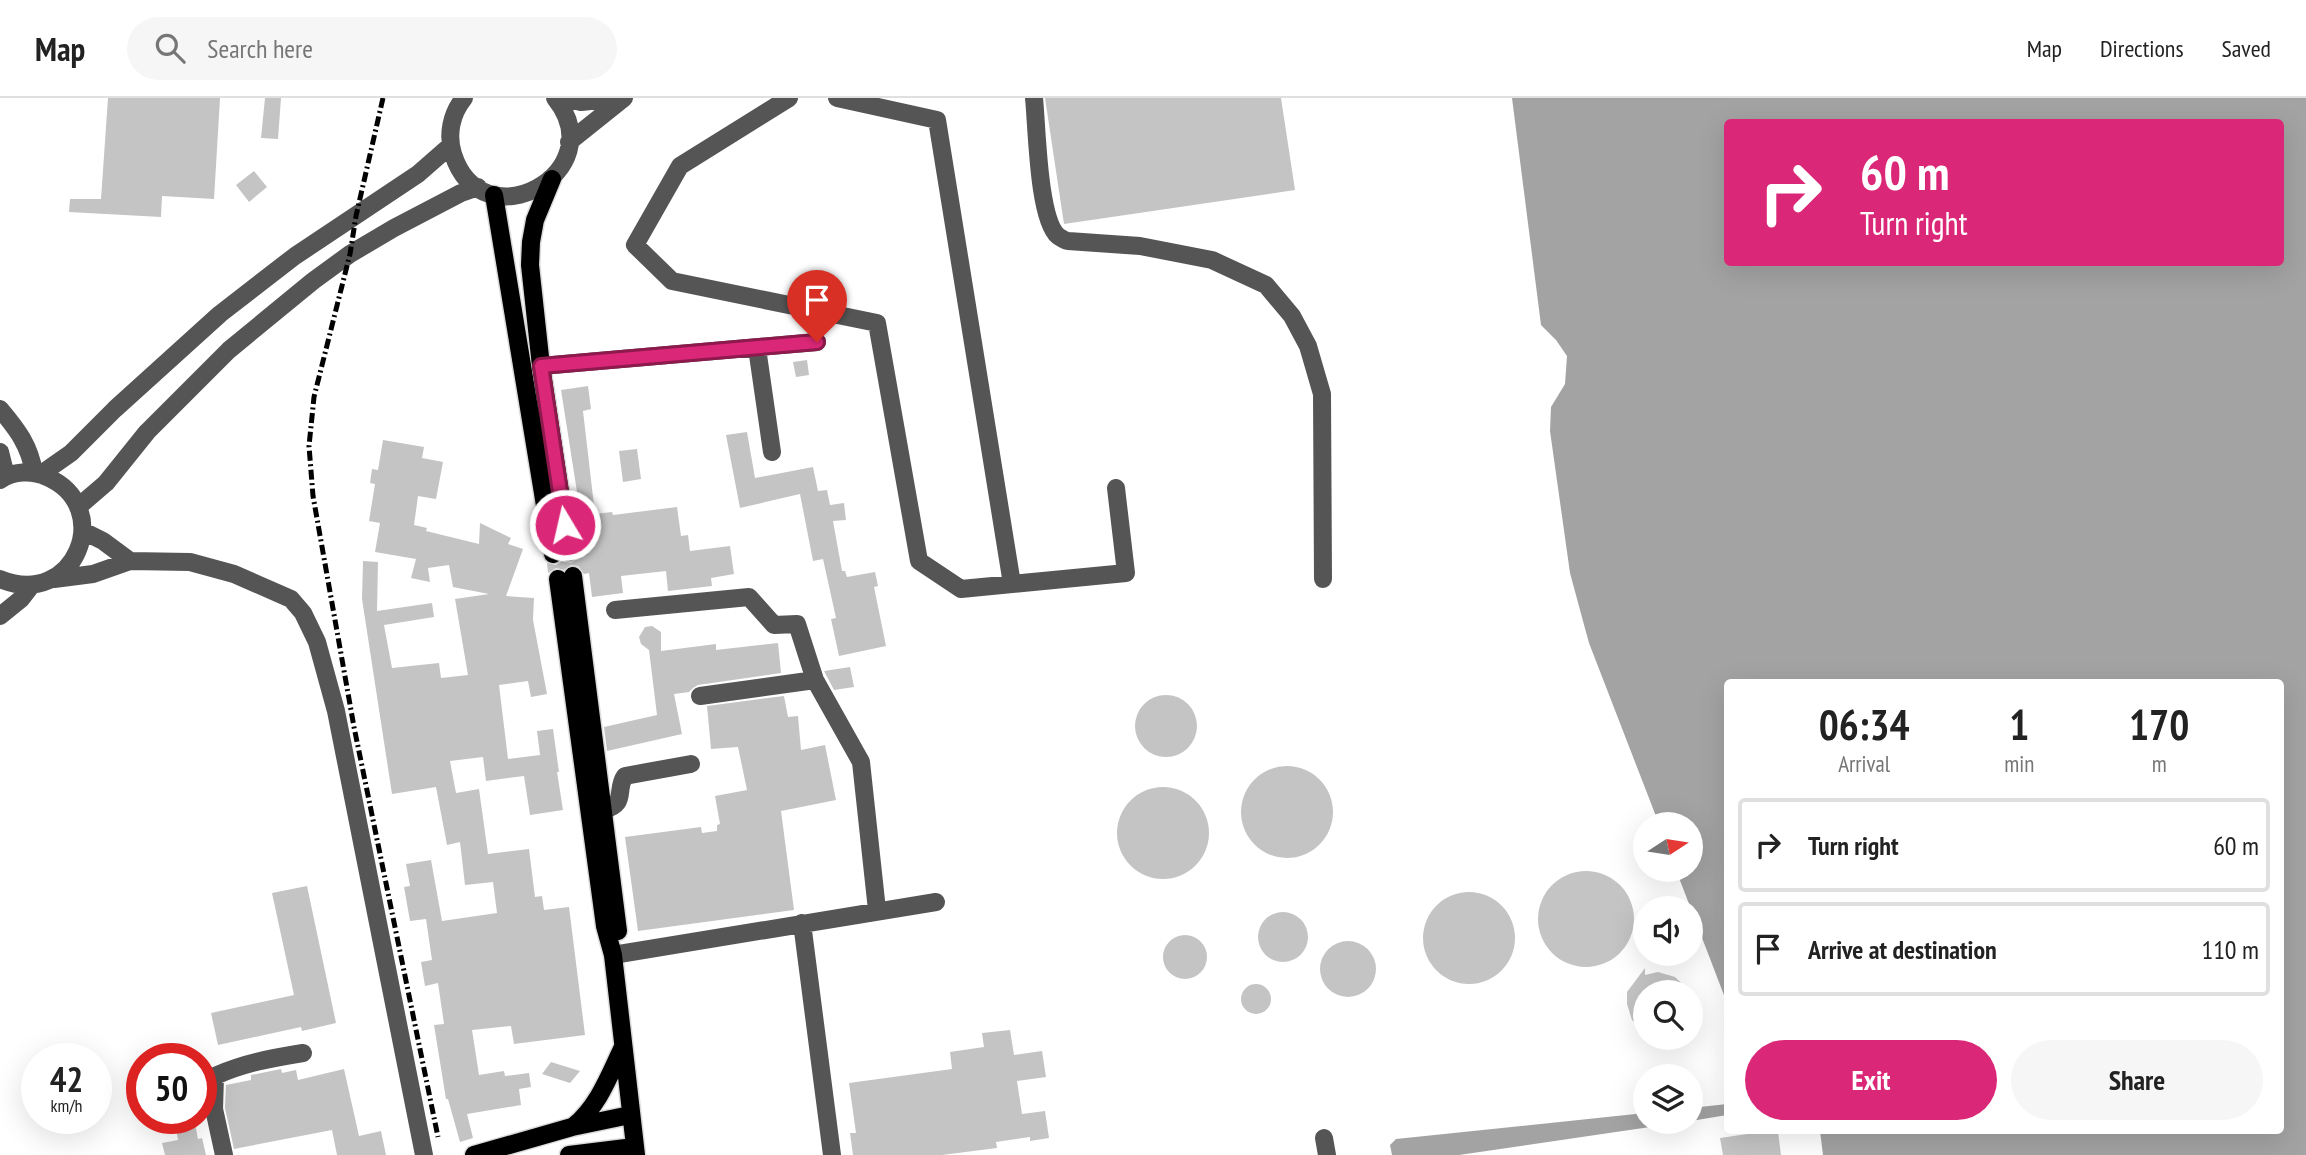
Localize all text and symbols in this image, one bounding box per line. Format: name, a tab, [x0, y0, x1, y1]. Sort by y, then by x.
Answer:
search box	[127, 17, 617, 80]
text: Map	[35, 27, 85, 70]
icon: search	[151, 29, 189, 67]
text: Search here	[207, 32, 313, 65]
text: Map	[2027, 33, 2062, 64]
text: Directions	[2100, 33, 2184, 64]
text: Saved	[2222, 33, 2271, 64]
text: 60 m	[1860, 140, 1949, 204]
icon: right	[1745, 147, 1836, 238]
text: Turn right	[1860, 202, 1968, 244]
pin	[787, 270, 847, 342]
icon: arrive	[798, 281, 836, 319]
position arrow	[528, 488, 602, 562]
text: 06:34	[1819, 697, 1910, 752]
text: 1	[2009, 697, 2029, 752]
text: 170	[2129, 697, 2189, 752]
text: Arrival	[1838, 749, 1890, 778]
text: min	[2004, 749, 2034, 778]
text: m	[2152, 749, 2167, 778]
north arrow	[1633, 812, 1703, 882]
map controls	[1633, 812, 1703, 1134]
icon: right	[1749, 826, 1787, 864]
text: Turn right	[1808, 829, 1899, 862]
text: 60 m	[2213, 829, 2259, 862]
button: sound	[1633, 896, 1703, 966]
icon: arrive	[1749, 930, 1787, 968]
text: Arrive at destination	[1808, 933, 1997, 966]
text: 110 m	[2201, 933, 2259, 966]
button: search	[1633, 980, 1703, 1050]
button: Exit	[1745, 1040, 1997, 1120]
button: Share	[2011, 1040, 2263, 1120]
speed limit sign: 50	[126, 1043, 217, 1134]
text: 42	[50, 1056, 83, 1102]
button: layers	[1633, 1064, 1703, 1134]
text: km/h	[51, 1094, 82, 1117]

